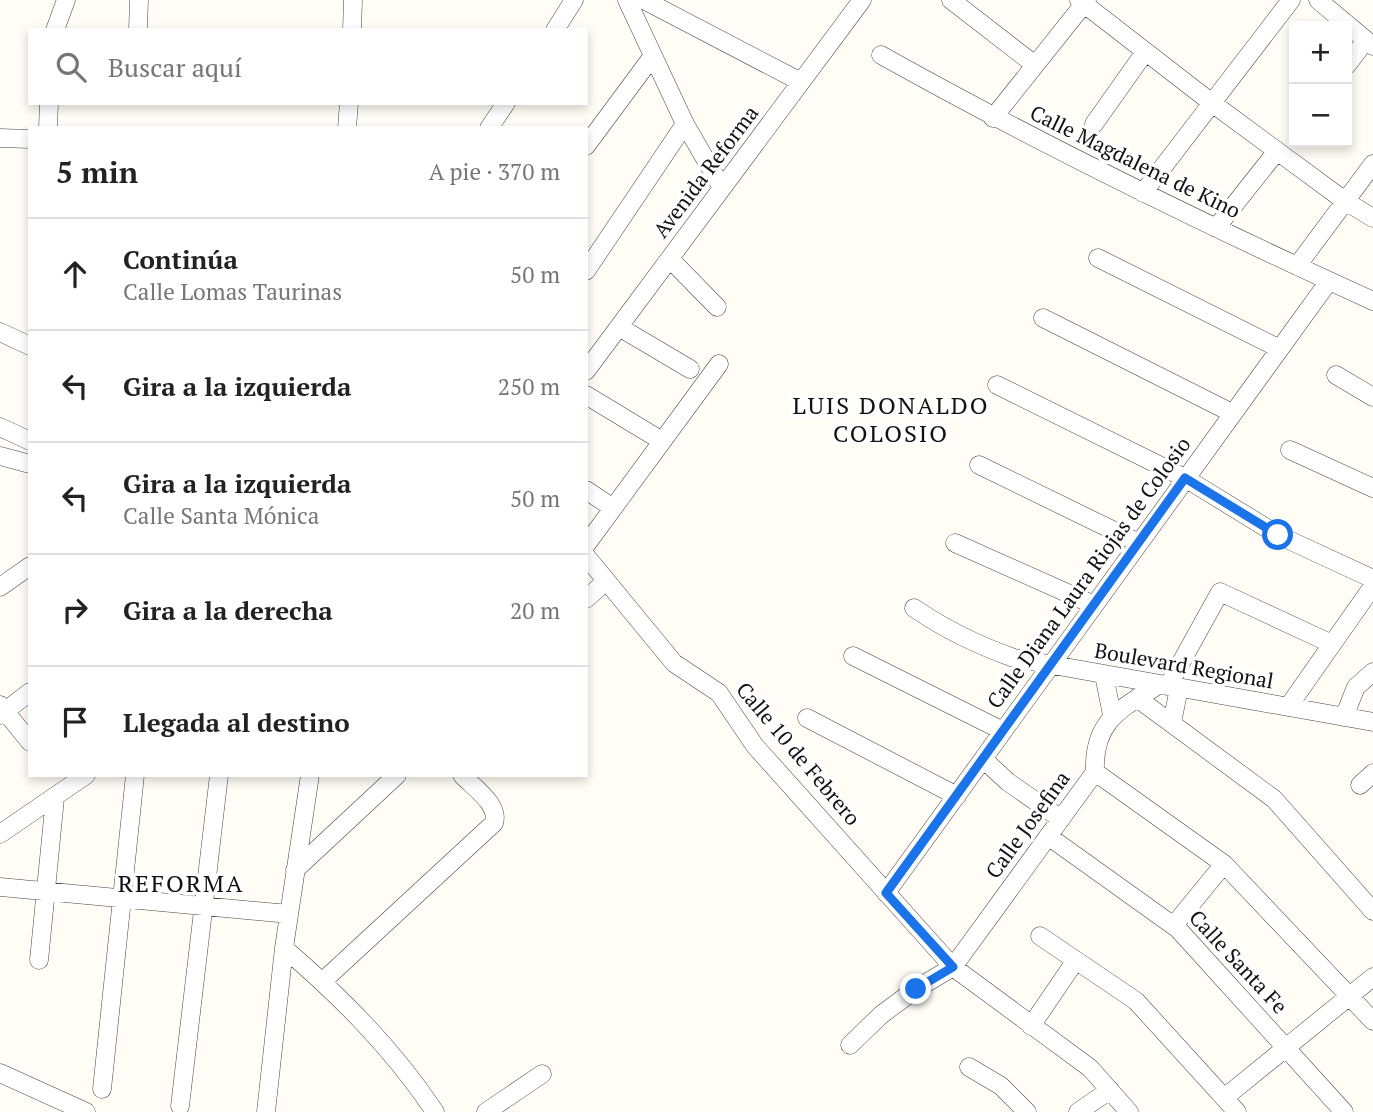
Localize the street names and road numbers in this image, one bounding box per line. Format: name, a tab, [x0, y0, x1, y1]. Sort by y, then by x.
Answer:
street label: Calle Magdalena de Kino	[1026, 98, 1245, 224]
street label: Avenida Reforma	[646, 99, 764, 243]
street label: Calle Diana Laura Riojas de Colosio	[980, 431, 1196, 714]
street label: Boulevard Regional	[1093, 636, 1276, 695]
street label: Calle 10 de Febrero	[731, 676, 867, 831]
street label: Calle Josefina	[979, 765, 1076, 884]
street label: Calle Santa Fe	[1183, 903, 1294, 1019]

